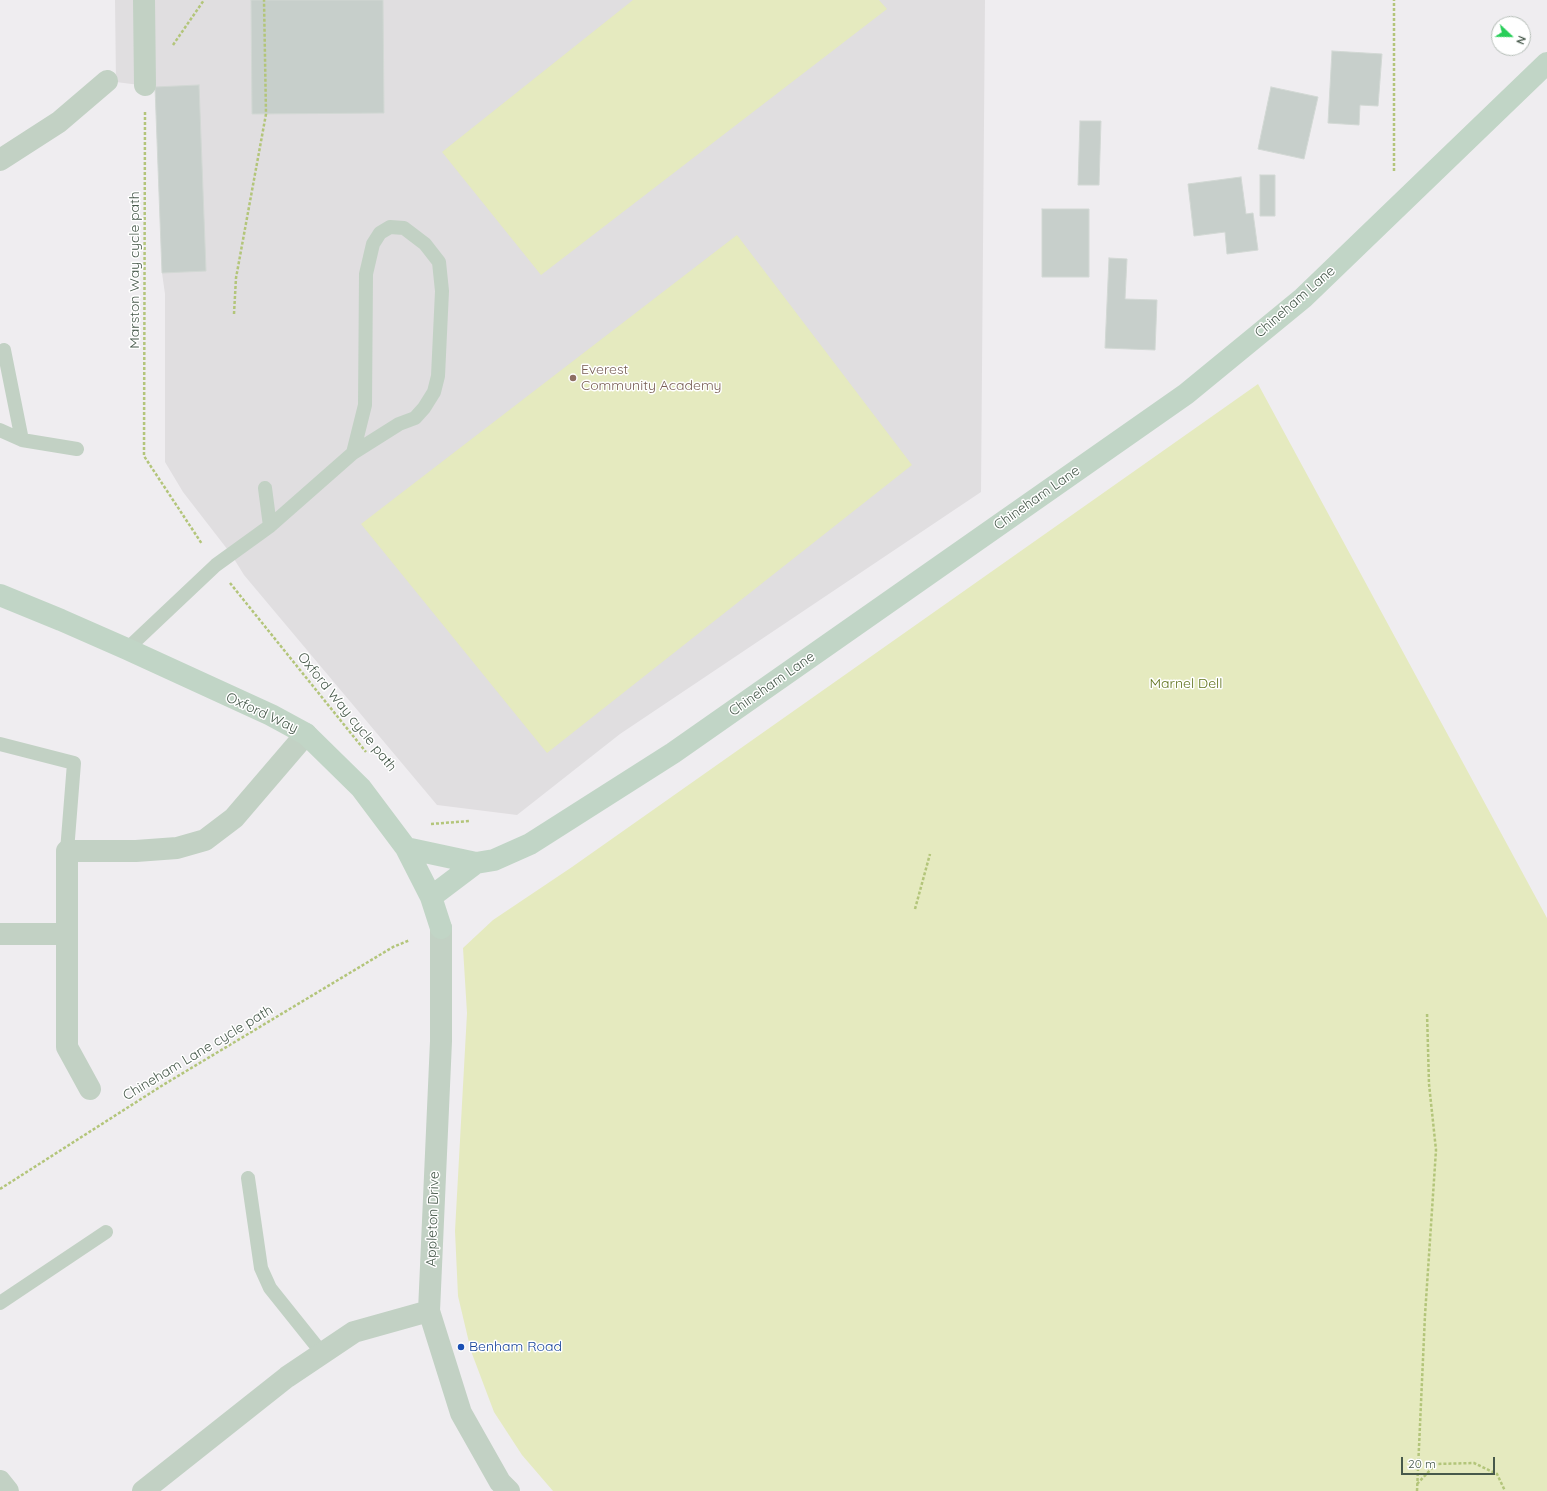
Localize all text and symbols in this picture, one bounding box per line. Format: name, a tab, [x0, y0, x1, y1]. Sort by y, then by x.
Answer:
north arrow	[1491, 16, 1531, 56]
text: N	[1513, 34, 1529, 46]
street label: Marston Way cycle path	[127, 191, 143, 349]
street label: Chineham Lane	[1251, 263, 1339, 341]
place label: Everest Community Academy	[581, 362, 722, 394]
marker: Everest Community Academy	[568, 373, 578, 383]
street label: Chineham Lane	[991, 462, 1083, 534]
street label: Chineham Lane	[726, 648, 818, 720]
street label: Oxford Way cycle path	[294, 649, 400, 775]
park label: Marnel Dell	[1149, 676, 1223, 692]
street label: Oxford Way	[223, 689, 301, 737]
street label: Chineham Lane cycle path	[120, 1002, 276, 1104]
street label: Appleton Drive	[423, 1171, 443, 1267]
place label: Benham Road	[469, 1339, 562, 1355]
marker: Benham Road	[456, 1342, 466, 1352]
scale bar	[1403, 1449, 1497, 1475]
text: 20 m	[1408, 1456, 1436, 1471]

